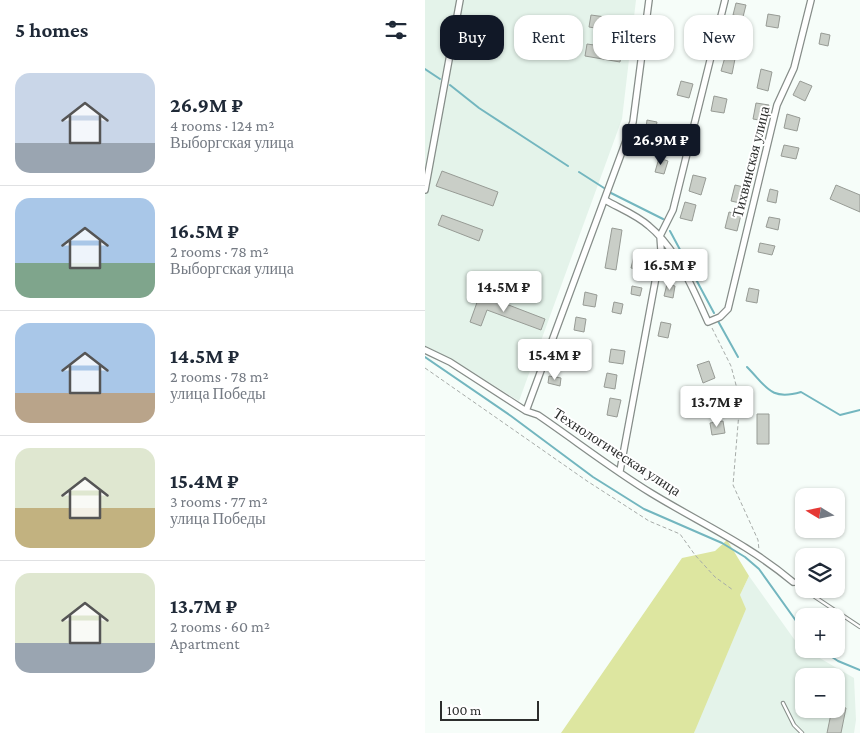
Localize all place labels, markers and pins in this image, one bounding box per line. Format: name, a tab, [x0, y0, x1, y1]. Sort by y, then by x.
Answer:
pin: 26.9M ₽	[615, 124, 707, 166]
pin: 16.5M ₽	[624, 248, 716, 291]
pin: 14.5M ₽	[458, 270, 550, 313]
pin: 15.4M ₽	[509, 338, 601, 381]
pin: 13.7M ₽	[671, 386, 763, 428]

